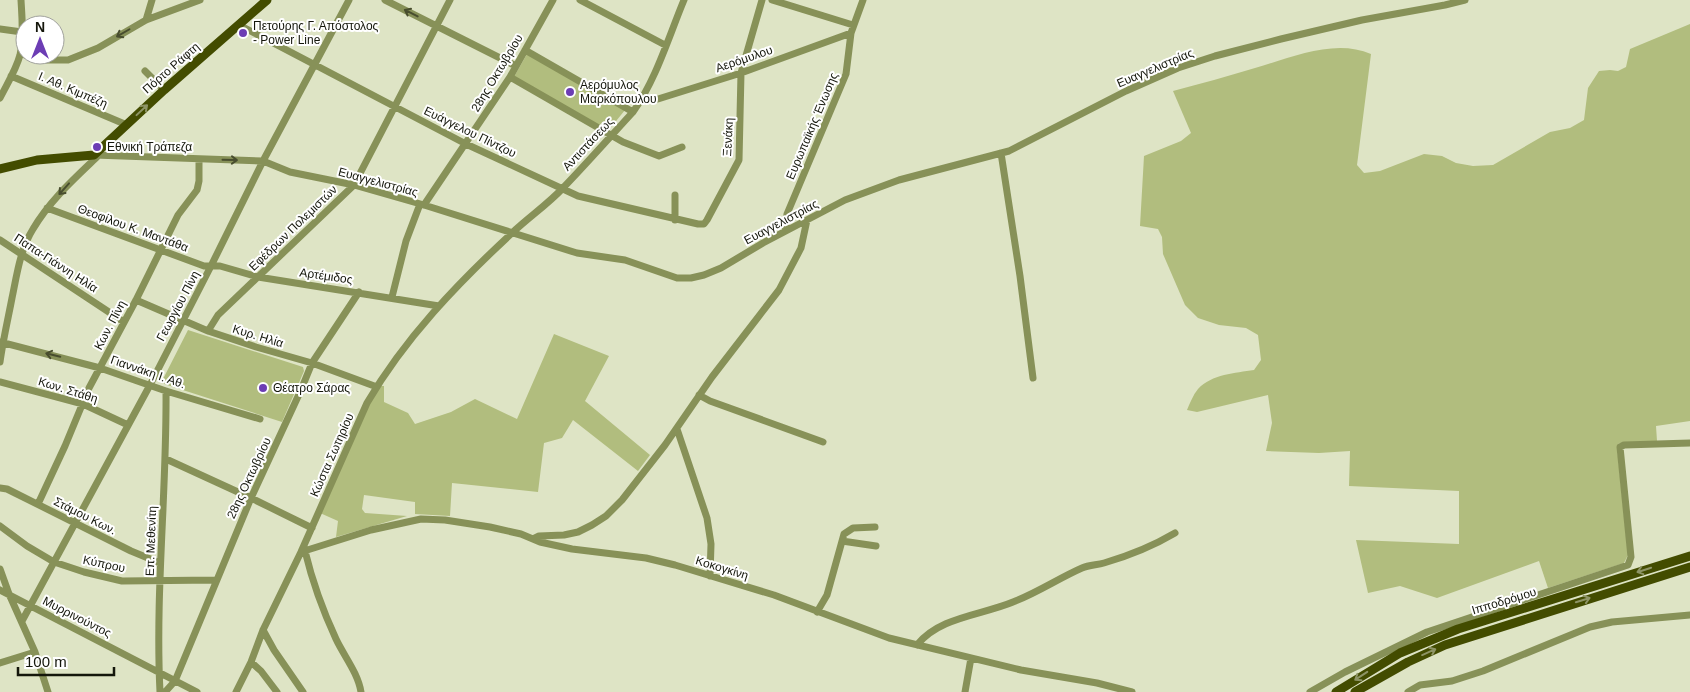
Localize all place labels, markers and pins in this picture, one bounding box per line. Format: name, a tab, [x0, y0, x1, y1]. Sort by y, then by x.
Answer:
place label: Πετούρης Γ. Απόστολος - Power Line	[253, 19, 379, 47]
marker: Πετούρης Γ. Απόστολος - Power Line	[237, 27, 249, 39]
place label: Αερόμυλος Μαρκόπουλου	[580, 78, 657, 106]
marker: Αερόμυλος Μαρκόπουλου	[564, 86, 576, 98]
place label: Εθνική Τράπεζα	[107, 140, 192, 154]
marker: Εθνική Τράπεζα	[91, 141, 103, 153]
place label: Θέατρο Σάρας	[273, 381, 350, 395]
marker: Θέατρο Σάρας	[257, 382, 269, 394]

